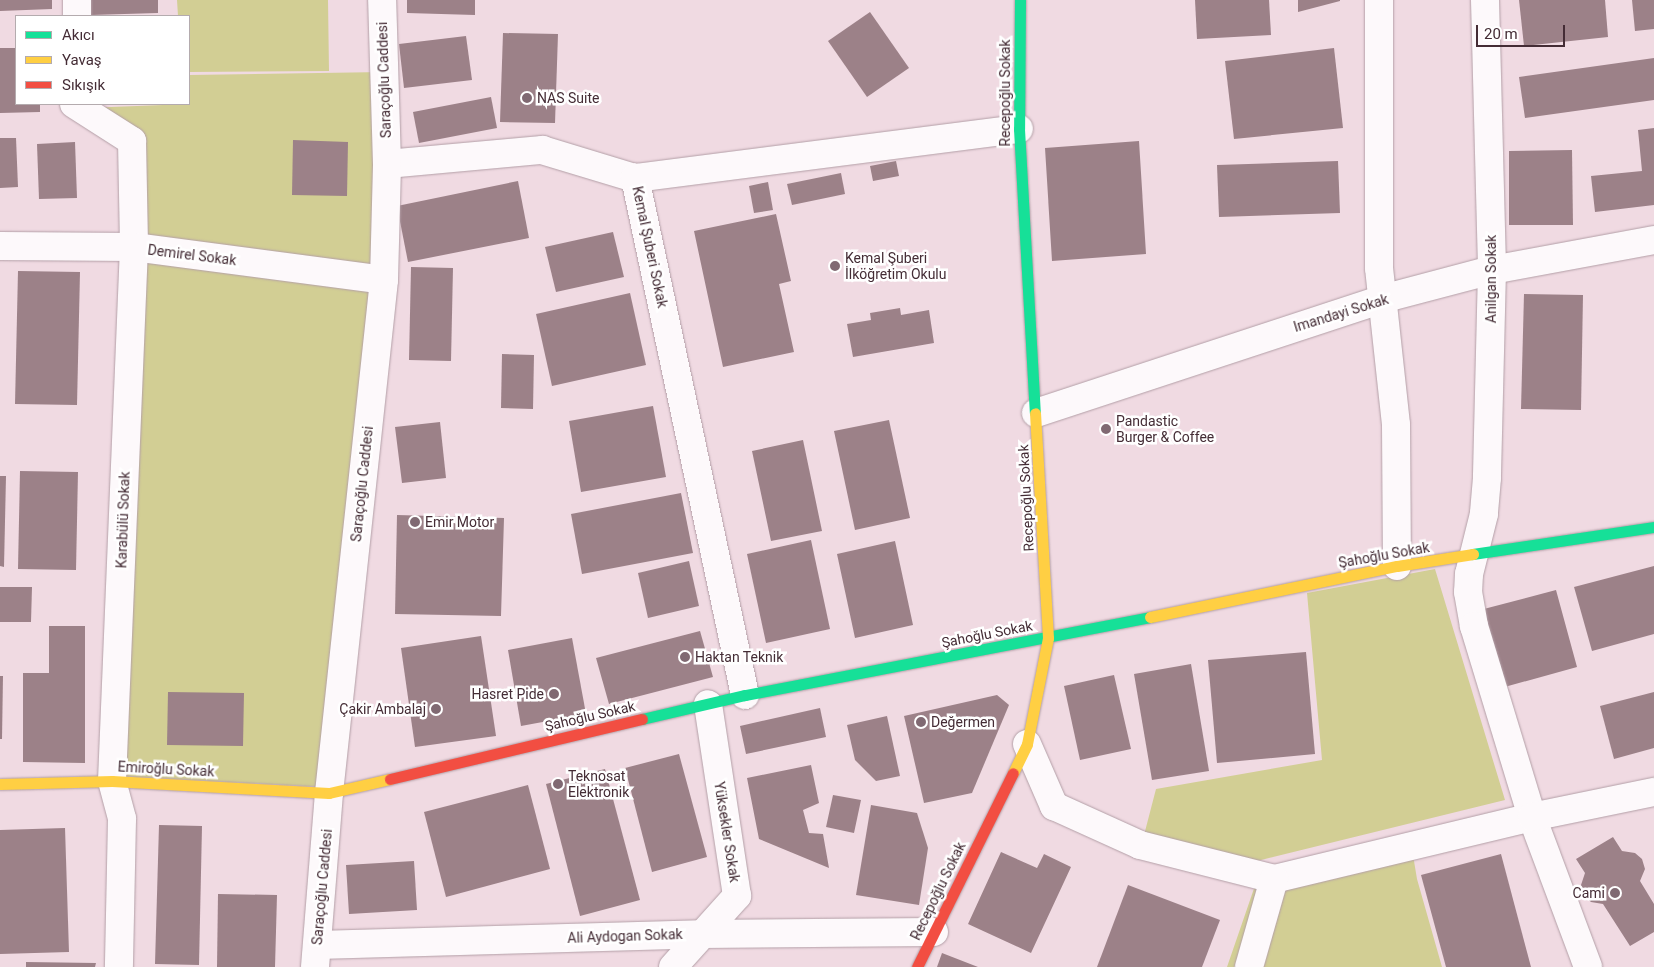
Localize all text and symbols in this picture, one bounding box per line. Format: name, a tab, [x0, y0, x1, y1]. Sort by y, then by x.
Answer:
legend	[15, 15, 190, 105]
scale bar	[1479, 15, 1568, 47]
street label: Saraçoğlu Caddesi	[374, 22, 394, 138]
text: 20 m	[1484, 25, 1518, 43]
text: Akıcı	[62, 26, 95, 44]
street label: Recepoğlu Sokak	[997, 39, 1013, 147]
text: Yavaş	[62, 51, 102, 69]
text: Sıkışık	[62, 76, 105, 94]
place label: NAS Suite	[537, 90, 599, 106]
marker: NAS Suite	[521, 92, 533, 104]
street label: Kemal Şuberi Sokak	[629, 185, 671, 309]
street label: Anilgan Sokak	[1483, 235, 1499, 323]
street label: Demirel Sokak	[147, 241, 237, 269]
place label: Kemal Şuberi İlköğretim Okulu	[845, 250, 946, 282]
marker: Kemal Şuberi İlköğretim Okulu	[829, 260, 841, 272]
street label: Imandayi Sokak	[1291, 291, 1391, 335]
place label: Pandastic Burger & Coffee	[1116, 413, 1214, 446]
marker: Pandastic Burger & Coffee	[1100, 423, 1112, 435]
street label: Saraçoğlu Caddesi	[348, 425, 376, 543]
street label: Recepoğlu Sokak	[1015, 444, 1037, 552]
street label: Karabülü Sokak	[113, 471, 133, 569]
place label: Emir Motor	[425, 514, 494, 530]
marker: Emir Motor	[409, 516, 421, 528]
street label: Şahoğlu Sokak	[1337, 539, 1431, 571]
street label: Şahoğlu Sokak	[940, 617, 1034, 651]
place label: Haktan Teknik	[695, 649, 784, 665]
marker: Haktan Teknik	[679, 651, 691, 663]
place label: Hasret Pide	[472, 686, 544, 702]
marker: Hasret Pide	[548, 688, 560, 700]
street label: Şahoğlu Sokak	[543, 697, 637, 735]
place label: Çakir Ambalaj	[339, 701, 426, 717]
marker: Çakir Ambalaj	[430, 703, 442, 715]
place label: Değermen	[931, 714, 995, 730]
marker: Değermen	[915, 716, 927, 728]
street label: Emiroğlu Sokak	[117, 758, 215, 780]
place label: Teknosat Elektronik	[568, 768, 629, 800]
marker: Teknosat Elektronik	[552, 778, 564, 790]
street label: Yüksekler Sokak	[711, 780, 743, 884]
street label: Saraçoğlu Caddesi	[309, 828, 335, 946]
street label: Recepoğlu Sokak	[907, 839, 969, 943]
place label: Cami	[1573, 885, 1605, 901]
marker: Cami	[1609, 887, 1621, 899]
street label: Ali Aydogan Sokak	[567, 926, 683, 946]

